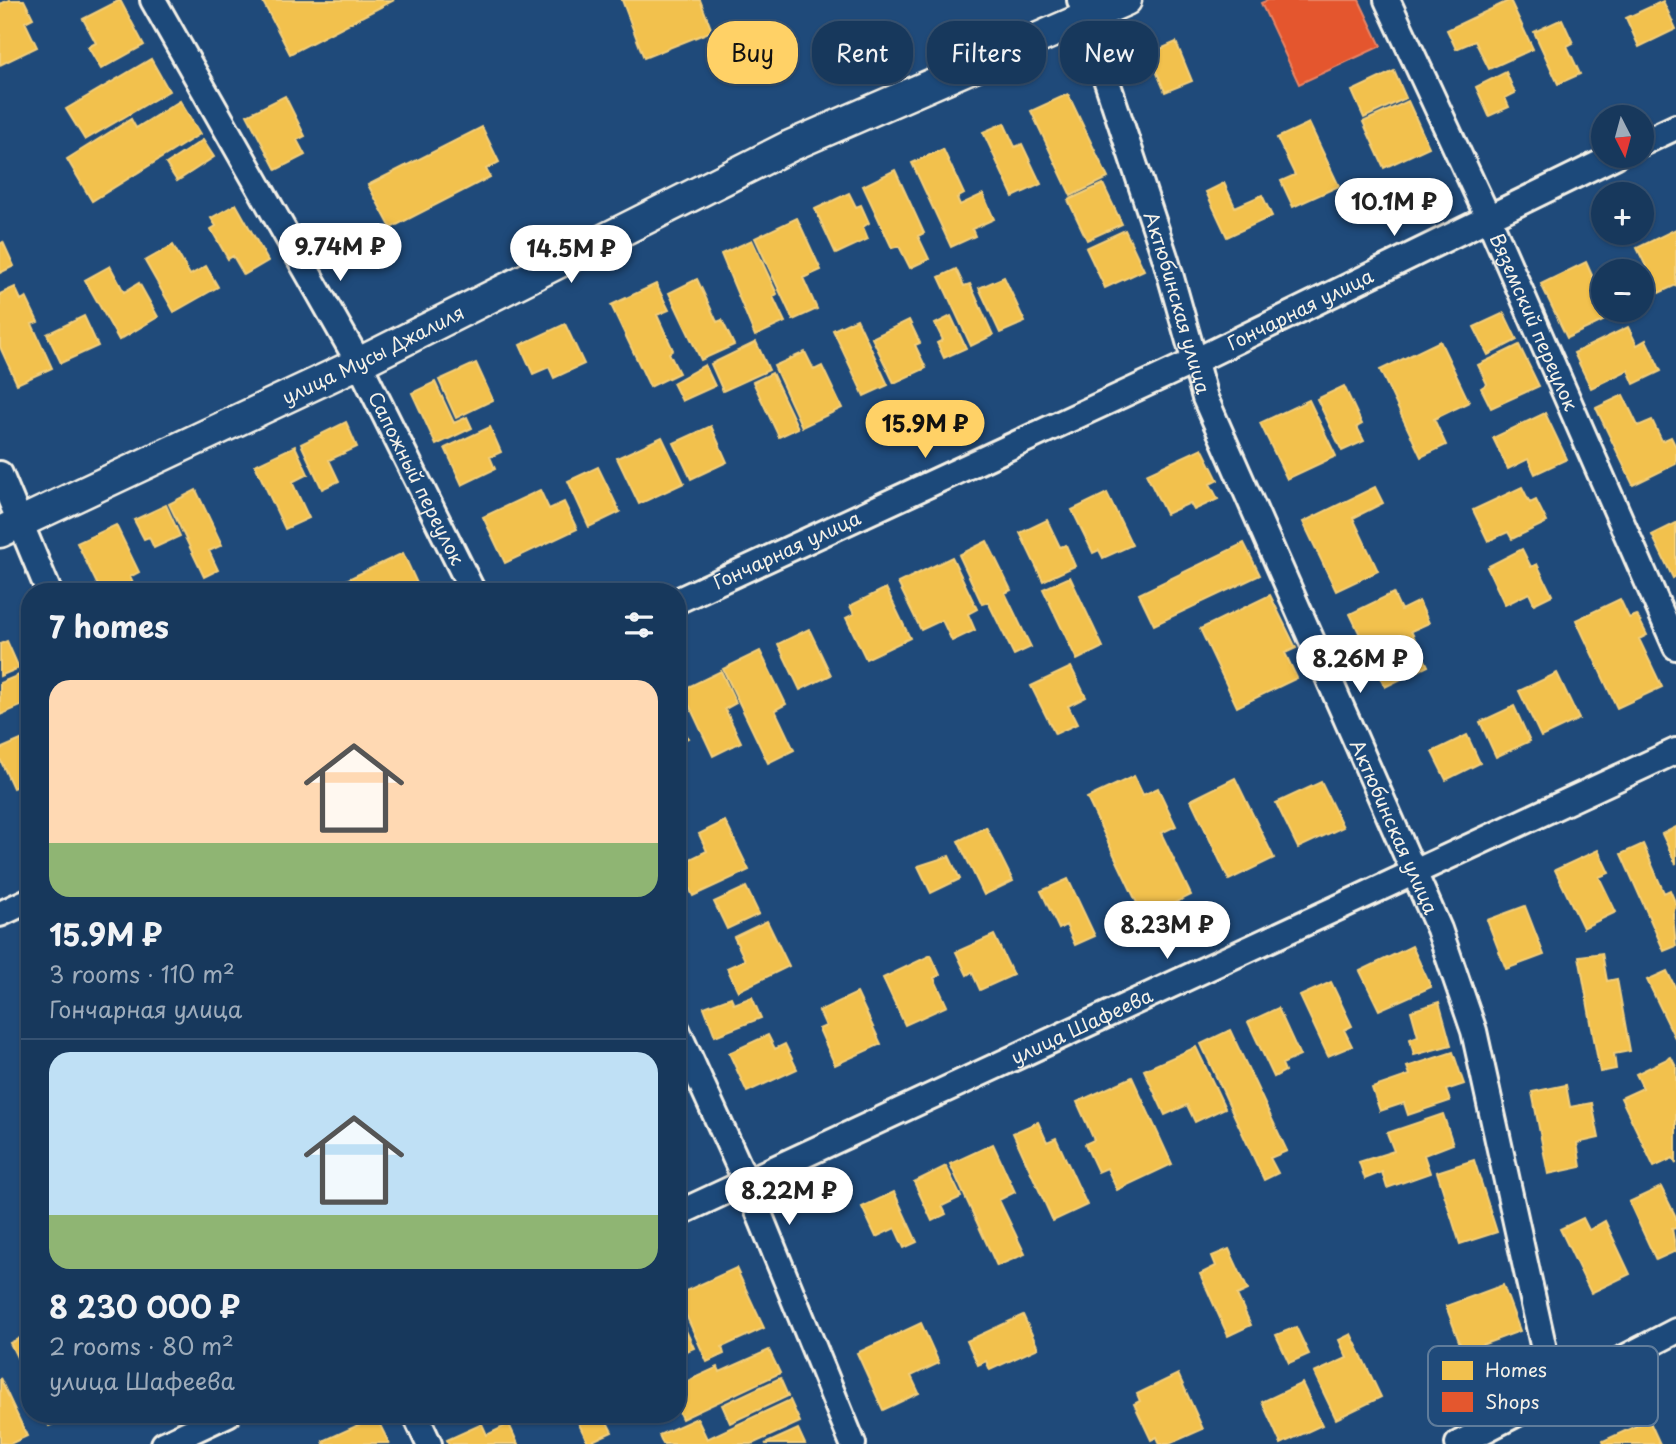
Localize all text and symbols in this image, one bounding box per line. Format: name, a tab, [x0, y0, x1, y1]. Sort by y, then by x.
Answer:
chip: Buy	[707, 21, 798, 84]
chip: Rent	[812, 21, 913, 84]
chip: Filters	[927, 21, 1046, 84]
chip: New	[1060, 21, 1158, 84]
north arrow	[1591, 105, 1654, 168]
map controls	[1591, 105, 1654, 322]
pin: 10.1M ₽	[1329, 178, 1459, 238]
button: +	[1591, 182, 1654, 245]
text: 10.1M ₽	[1351, 183, 1437, 218]
street label: Актюбинская улица	[1138, 208, 1218, 397]
pin: 9.74M ₽	[275, 224, 405, 283]
pin: 14.5M ₽	[506, 226, 636, 285]
text: 9.74M ₽	[295, 228, 385, 263]
street label: Вяземский переулок	[1484, 229, 1586, 415]
text: 14.5M ₽	[526, 230, 616, 265]
button: −	[1591, 259, 1654, 322]
street label: Гончарная улица	[1222, 261, 1378, 356]
street label: улица Мусы Джалиля	[277, 297, 469, 410]
street label: Сапожный переулок	[362, 386, 473, 570]
pin: 15.9M ₽	[860, 400, 990, 460]
text: 15.9M ₽	[882, 405, 968, 440]
street label: Гончарная улица	[708, 503, 865, 596]
text: 7 homes	[49, 603, 169, 648]
icon: filters	[620, 606, 658, 644]
pin: 8.26M ₽	[1295, 636, 1425, 695]
text: 8.26M ₽	[1312, 640, 1408, 675]
icon: home	[291, 725, 417, 851]
street label: Актюбинская улица	[1344, 735, 1446, 919]
pin: 8.23M ₽	[1102, 902, 1232, 961]
text: 8.23M ₽	[1120, 906, 1214, 941]
text: 15.9M ₽	[49, 911, 162, 956]
text: 3 rooms · 110 m²	[49, 956, 235, 991]
street label: улица Шафеева	[1006, 980, 1157, 1071]
text: Гончарная улица	[49, 991, 242, 1026]
icon: home	[291, 1097, 417, 1223]
pin: 8.22M ₽	[724, 1168, 854, 1227]
text: 8.22M ₽	[741, 1172, 837, 1207]
text: 8 230 000 ₽	[49, 1283, 240, 1328]
text: 2 rooms · 80 m²	[49, 1328, 234, 1363]
legend	[1428, 1346, 1658, 1426]
text: Homes	[1485, 1355, 1547, 1383]
text: улица Шафеева	[49, 1363, 235, 1398]
text: Shops	[1485, 1387, 1539, 1415]

